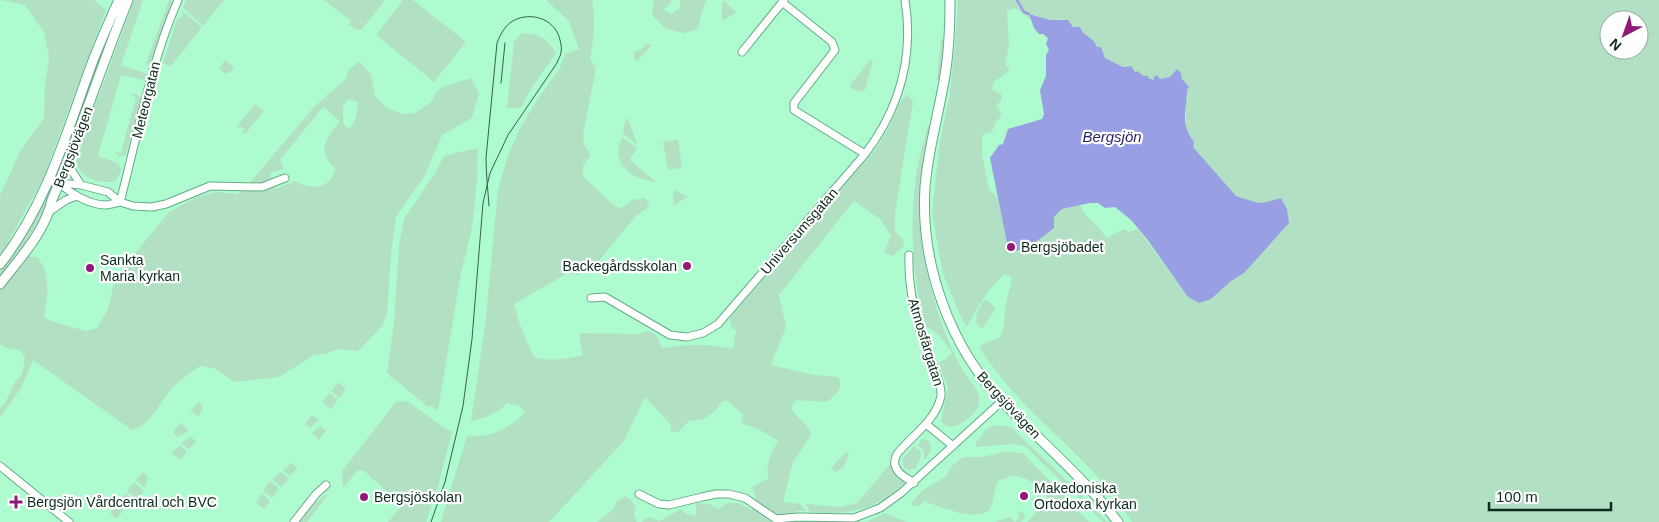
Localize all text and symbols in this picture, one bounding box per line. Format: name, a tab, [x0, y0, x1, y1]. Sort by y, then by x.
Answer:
north arrow	[1599, 10, 1649, 60]
text: N	[1606, 35, 1625, 54]
street label: Meteorgatan	[129, 60, 163, 140]
street label: Bergsjövägen	[50, 104, 96, 190]
water label: Bergsjön	[1082, 128, 1142, 145]
street label: Universumsgatan	[757, 185, 841, 277]
place label: Bergsjöbadet	[1021, 239, 1104, 255]
marker: Bergsjöbadet	[1005, 241, 1017, 253]
place label: Sankta Maria kyrkan	[100, 252, 180, 284]
place label: Backegårdsskolan	[563, 258, 677, 274]
marker: Backegårdsskolan	[681, 260, 693, 272]
marker: Sankta Maria kyrkan	[84, 262, 96, 274]
street label: Atmosfärgatan	[905, 296, 947, 388]
street label: Bergsjövägen	[974, 368, 1044, 442]
place label: Makedoniska Ortodoxa kyrkan	[1034, 480, 1137, 512]
scale bar	[1489, 480, 1612, 512]
text: 100 m	[1496, 488, 1538, 505]
place label: Bergsjöskolan	[374, 489, 462, 505]
marker: Makedoniska Ortodoxa kyrkan	[1018, 490, 1030, 502]
marker: Bergsjöskolan	[358, 491, 370, 503]
place label: Bergsjön Vårdcentral och BVC	[27, 494, 217, 510]
marker: Bergsjön Vårdcentral och BVC	[9, 495, 23, 509]

